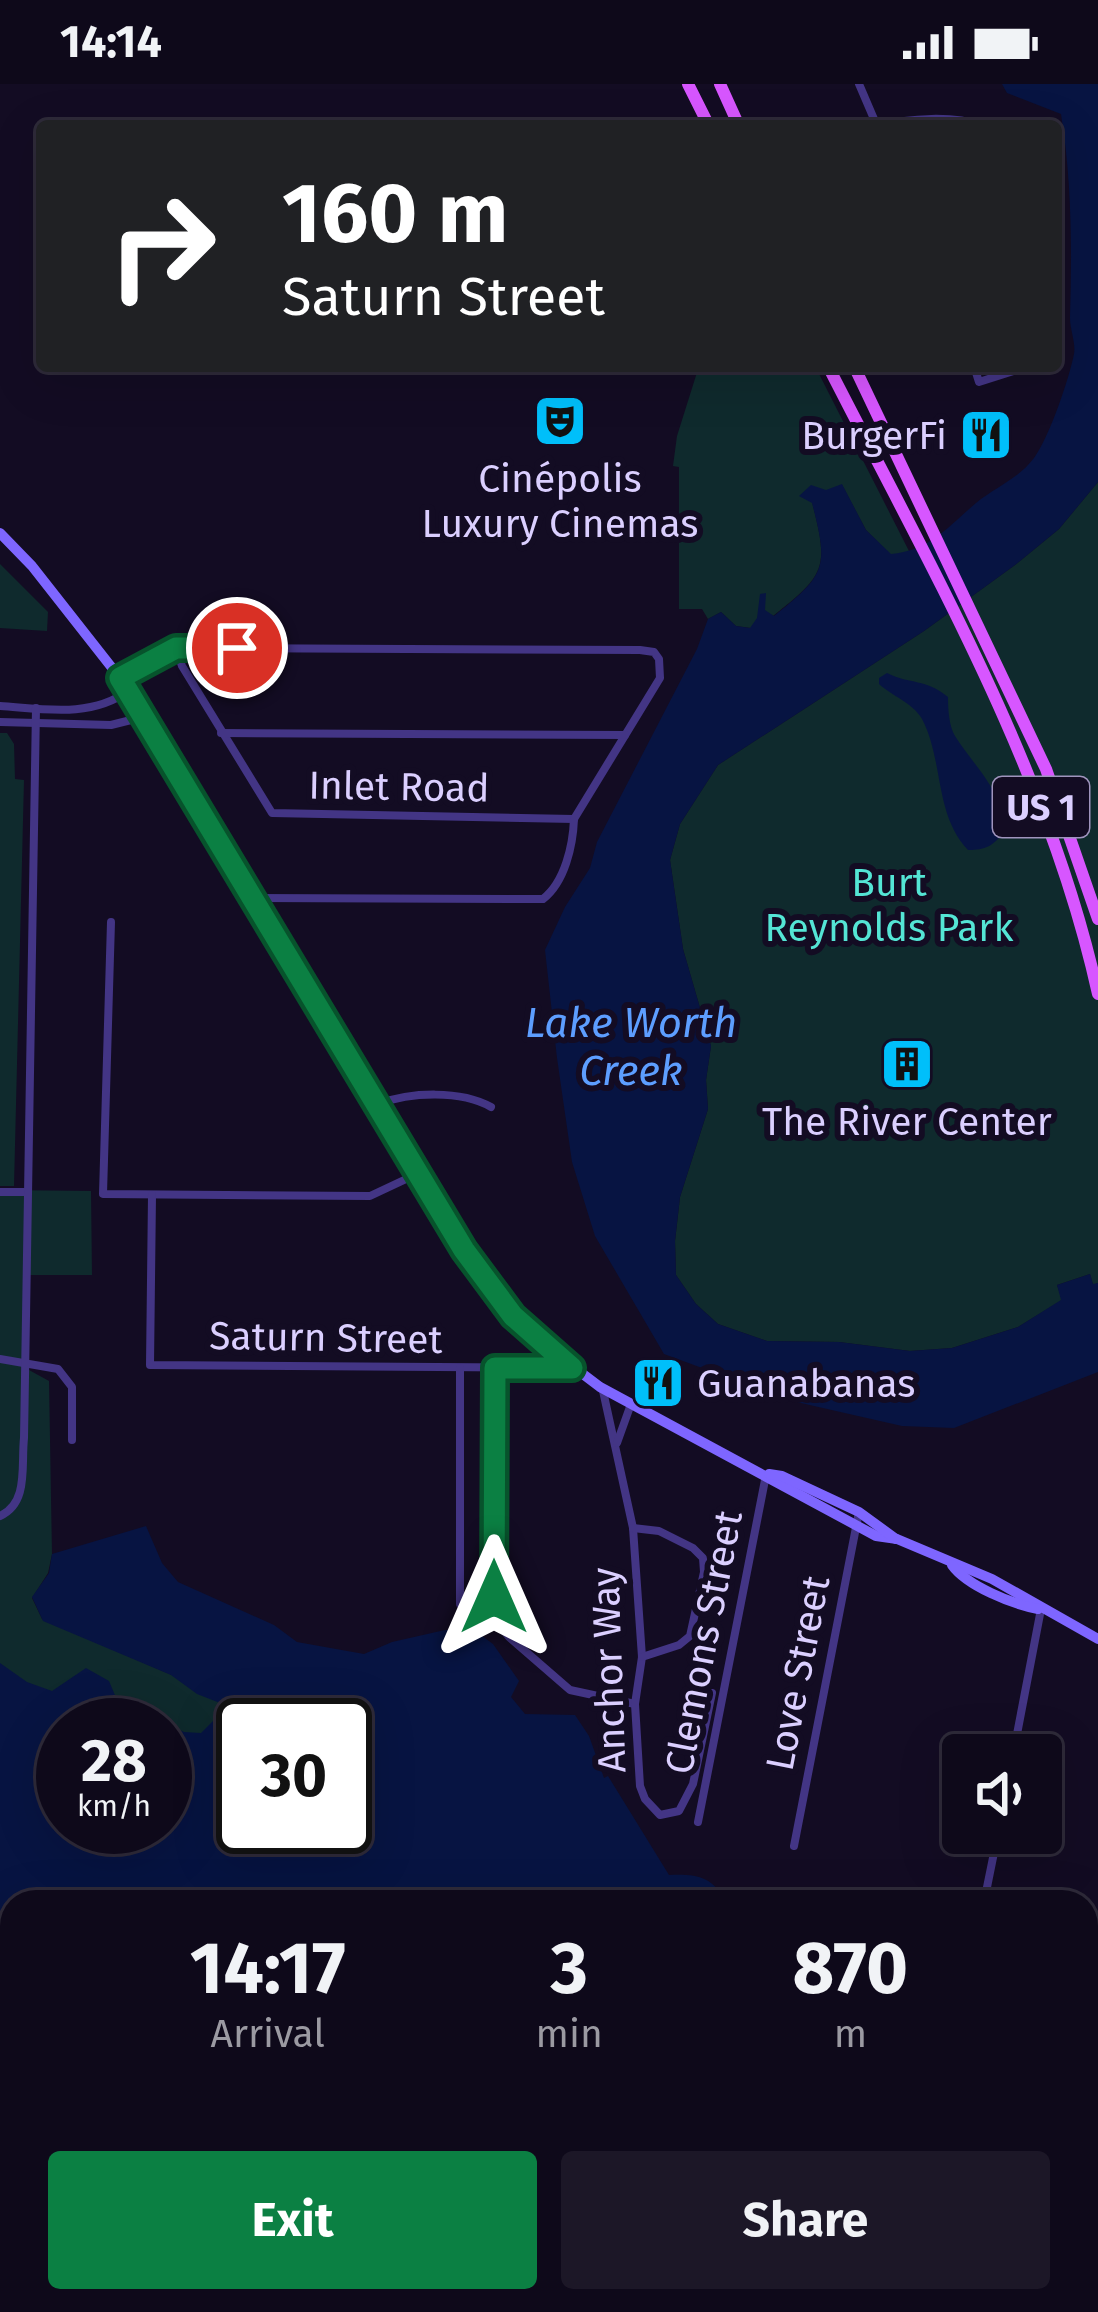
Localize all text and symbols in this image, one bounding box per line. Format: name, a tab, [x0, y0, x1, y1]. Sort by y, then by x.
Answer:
text: 14:14	[60, 15, 162, 69]
text: 160 m	[282, 163, 508, 264]
icon: right	[84, 168, 240, 324]
text: Saturn Street	[282, 265, 605, 329]
theatre icon: Cinépolis Luxury Cinemas	[532, 393, 588, 449]
restaurant icon: BurgerFi	[958, 407, 1014, 463]
place label: BurgerFi	[801, 413, 947, 459]
place label: Cinépolis Luxury Cinemas	[422, 456, 698, 547]
pin	[186, 597, 288, 699]
icon: arrive	[204, 615, 270, 681]
street label: Inlet Road	[308, 762, 490, 812]
road number: US 1	[993, 777, 1089, 837]
park label: Burt Reynolds Park	[765, 860, 1013, 951]
water label: Lake Worth Creek	[525, 998, 737, 1096]
building icon: The River Center	[879, 1036, 935, 1092]
place label: The River Center	[762, 1099, 1052, 1145]
street label: Saturn Street	[209, 1313, 444, 1363]
restaurant icon: Guanabanas	[630, 1355, 686, 1411]
place label: Guanabanas	[697, 1361, 915, 1407]
street label: Clemons Street	[656, 1506, 752, 1778]
position arrow	[431, 1534, 557, 1660]
street label: Anchor Way	[582, 1566, 636, 1774]
street label: Love Street	[757, 1571, 840, 1775]
speed limit sign: 30	[216, 1698, 372, 1854]
text: 28	[81, 1725, 147, 1797]
map controls	[942, 1734, 1062, 1854]
button: sound	[942, 1734, 1062, 1854]
text: km/h	[77, 1788, 151, 1824]
text: 14:17	[190, 1926, 346, 2012]
text: 3	[550, 1926, 588, 2012]
text: 870	[792, 1926, 908, 2012]
text: Arrival	[211, 2011, 325, 2057]
text: min	[535, 2011, 603, 2057]
text: m	[834, 2011, 867, 2057]
button: Exit	[48, 2151, 537, 2289]
button: Share	[561, 2151, 1050, 2289]

